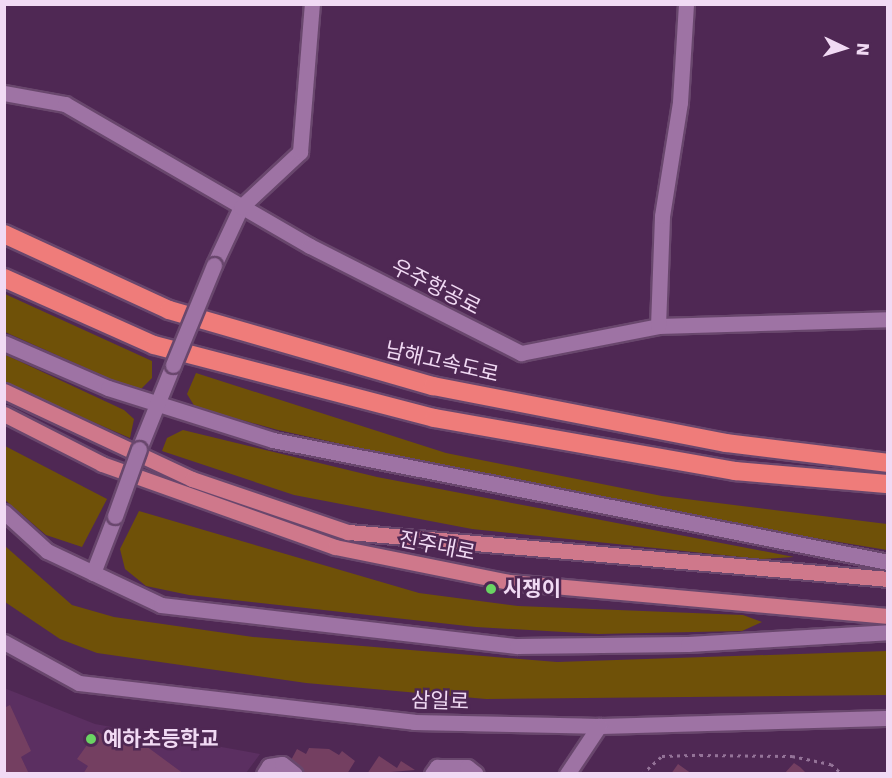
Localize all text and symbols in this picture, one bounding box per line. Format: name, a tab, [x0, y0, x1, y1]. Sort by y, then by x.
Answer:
north arrow	[814, 18, 874, 78]
text: N	[853, 42, 872, 57]
street label: 우주항공로	[387, 254, 485, 320]
street label: 남해고속도로	[383, 337, 501, 387]
street label: 진주대로	[397, 526, 477, 566]
place label: 시쟁이	[503, 576, 561, 602]
marker: 시쟁이	[484, 582, 498, 596]
street label: 삼일로	[411, 687, 469, 715]
place label: 예하초등학교	[103, 726, 219, 752]
marker: 예하초등학교	[84, 732, 98, 746]

